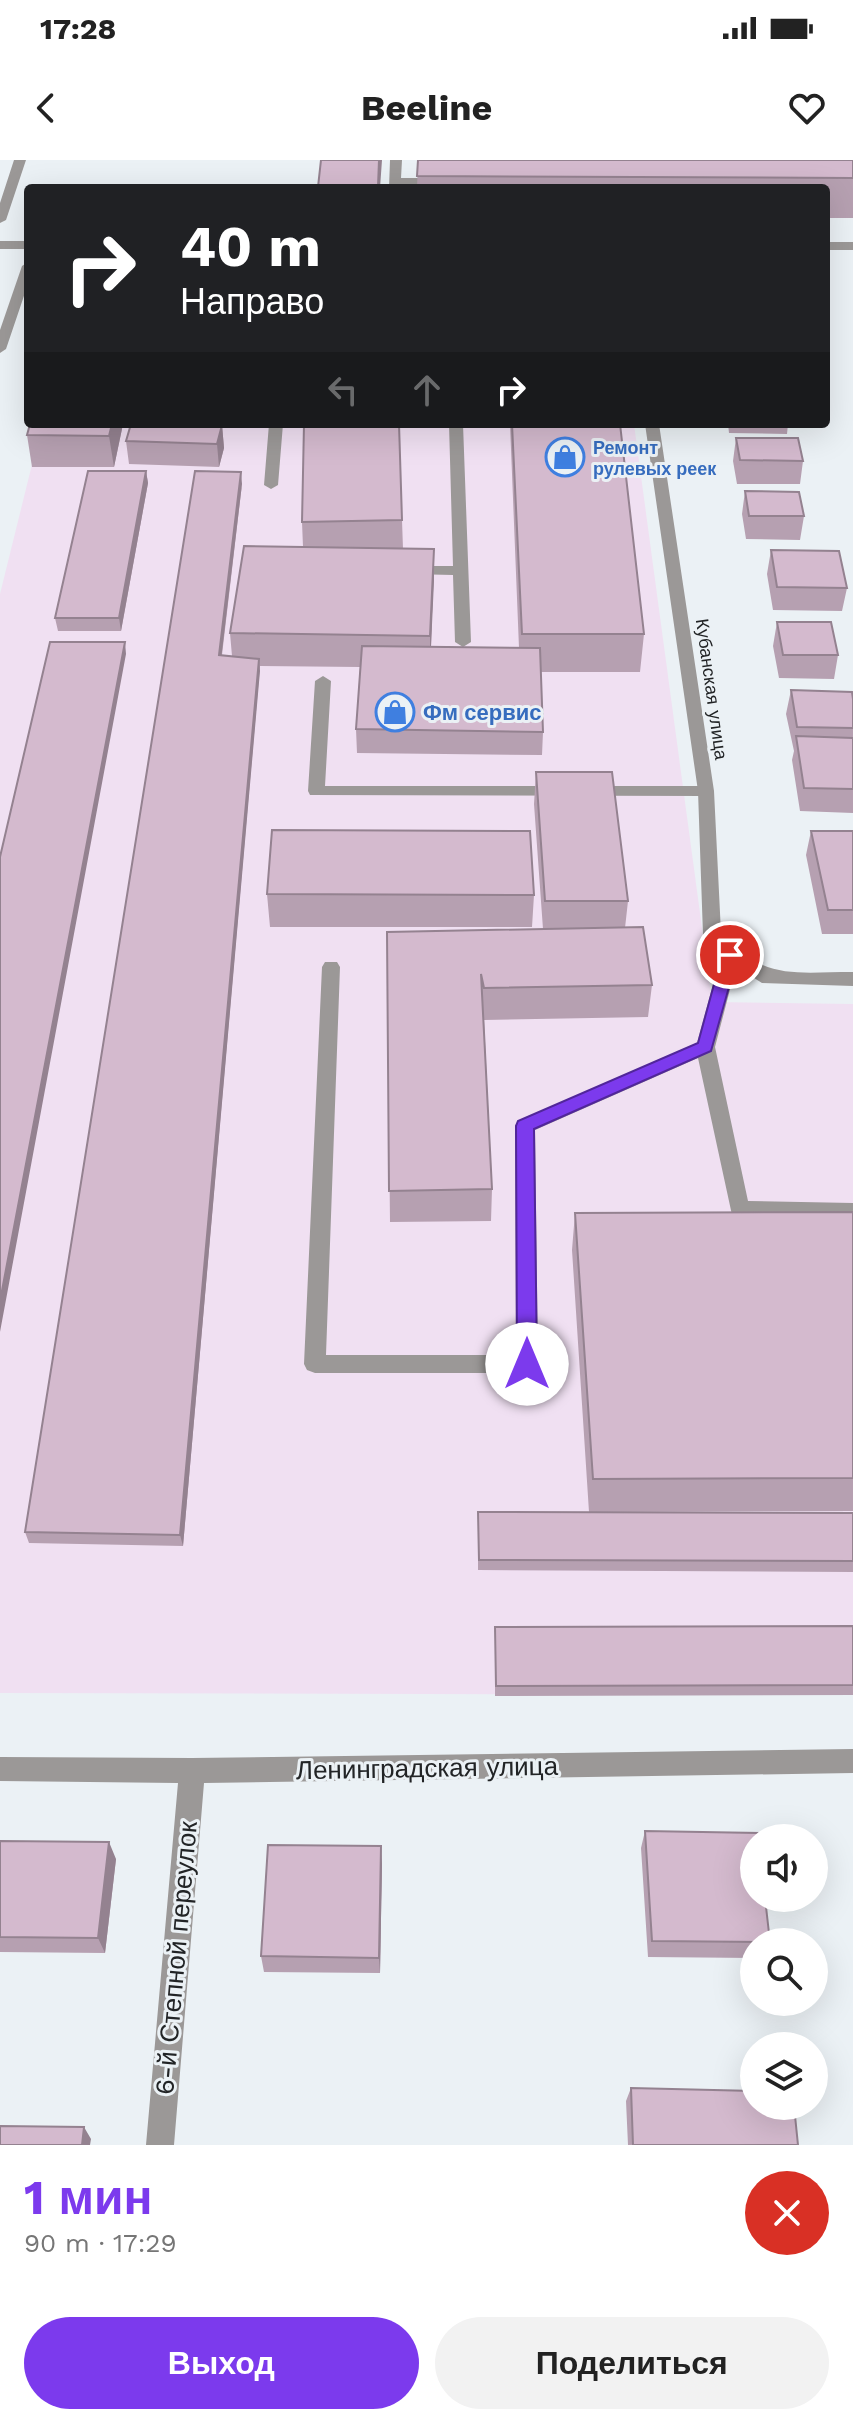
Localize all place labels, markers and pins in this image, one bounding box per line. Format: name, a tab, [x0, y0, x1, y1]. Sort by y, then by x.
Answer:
shop icon: Ремонт рулевых реек	[544, 436, 586, 478]
place label: Ремонт рулевых реек	[593, 437, 717, 479]
shop icon: Фм сервис	[374, 691, 416, 733]
place label: Фм сервис	[423, 700, 542, 725]
pin	[696, 921, 764, 989]

